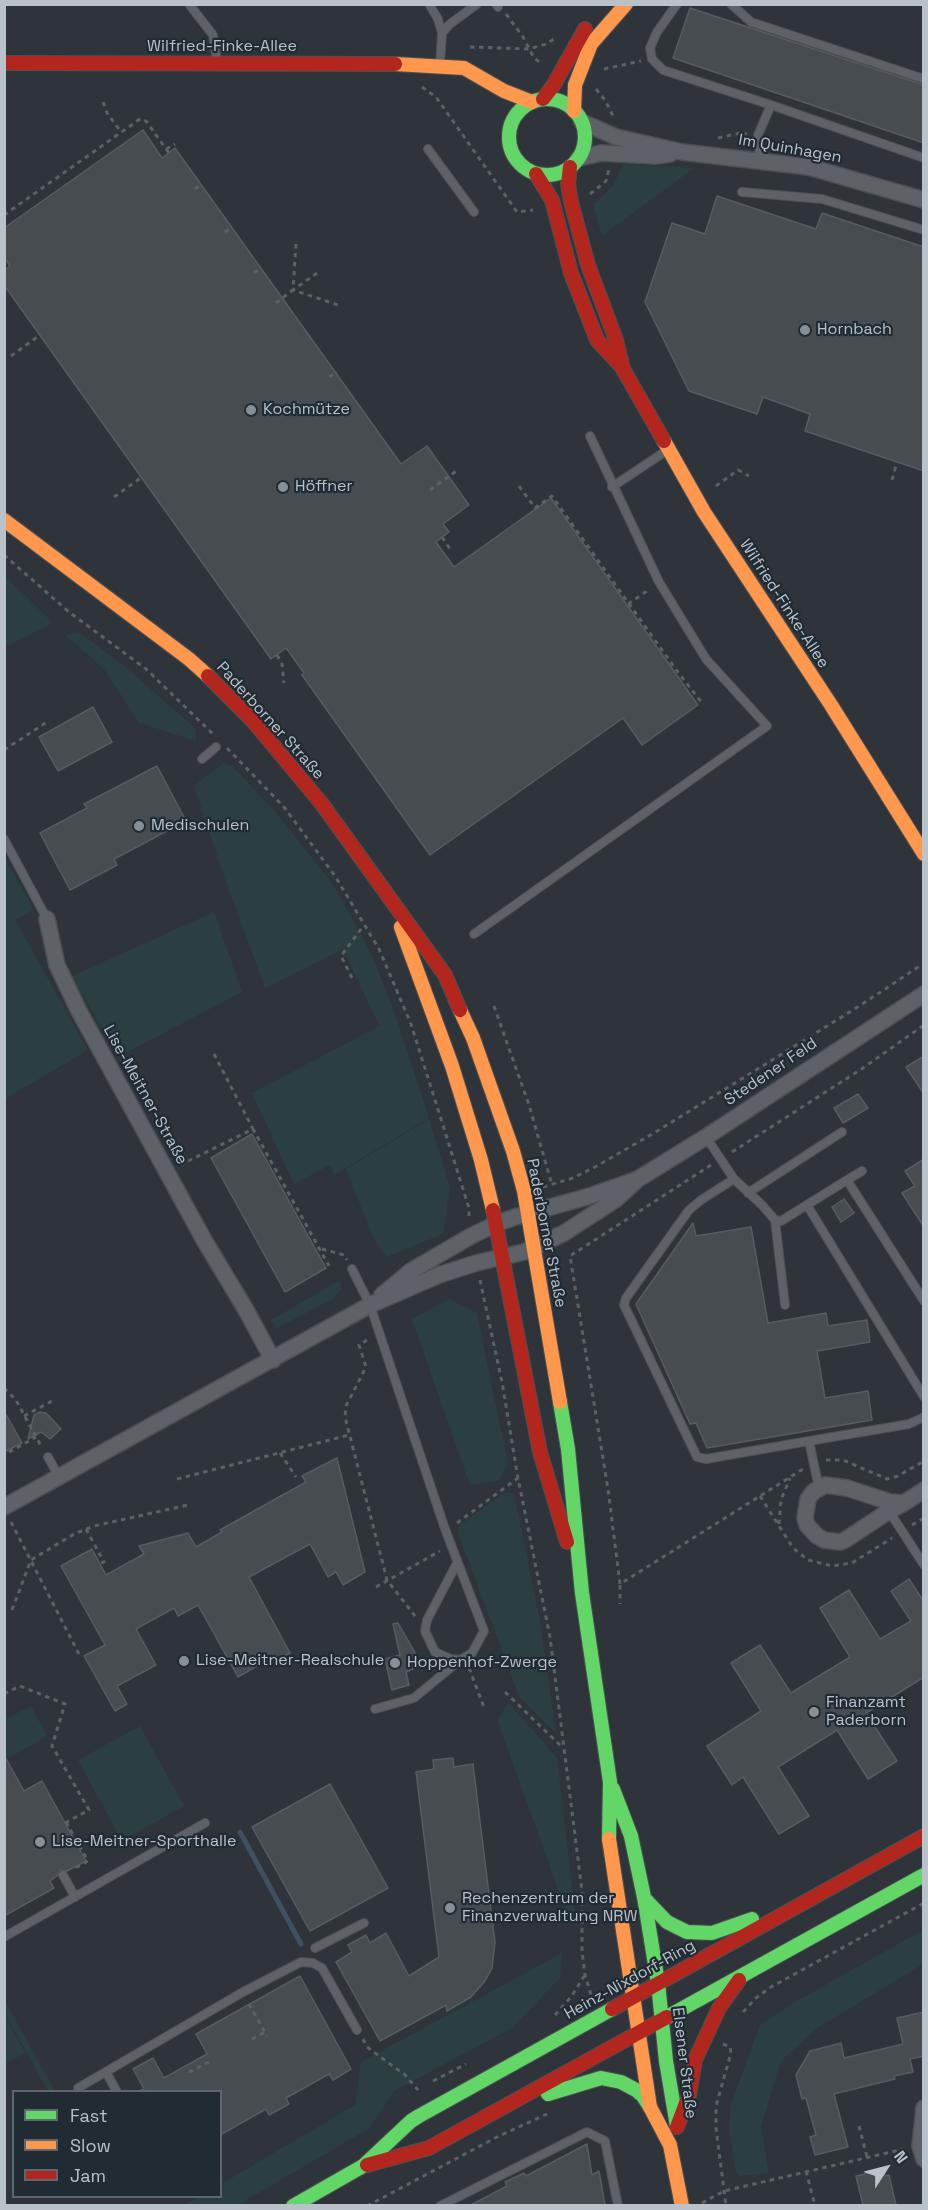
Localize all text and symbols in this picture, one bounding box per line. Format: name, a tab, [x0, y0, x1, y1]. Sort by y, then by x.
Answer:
street label: Wilfried-Finke-Allee	[147, 37, 297, 57]
street label: Im Quinhagen	[737, 130, 843, 168]
place label: Hornbach	[817, 320, 892, 340]
marker: Hornbach	[798, 323, 812, 337]
place label: Kochmütze	[263, 400, 350, 420]
marker: Kochmütze	[244, 403, 258, 417]
place label: Höffner	[295, 477, 353, 497]
marker: Höffner	[276, 480, 290, 494]
street label: Wilfried-Finke-Allee	[735, 536, 833, 672]
street label: Paderborner Straße	[212, 658, 328, 784]
place label: Medischulen	[151, 816, 249, 836]
marker: Medischulen	[132, 819, 146, 833]
street label: Lise-Meitner-Straße	[99, 1022, 191, 1168]
street label: Stedener Feld	[721, 1034, 821, 1110]
street label: Paderborner Straße	[522, 1157, 570, 1309]
place label: Lise-Meitner-Realschule	[196, 1651, 384, 1671]
place label: Hoppenhof-Zwerge	[407, 1653, 557, 1673]
marker: Lise-Meitner-Realschule	[177, 1654, 191, 1668]
marker: Hoppenhof-Zwerge	[388, 1656, 402, 1670]
place label: Finanzamt Paderborn	[826, 1693, 906, 1731]
marker: Finanzamt Paderborn	[807, 1705, 821, 1719]
place label: Lise-Meitner-Sporthalle	[52, 1832, 236, 1852]
marker: Lise-Meitner-Sporthalle	[33, 1835, 47, 1849]
place label: Rechenzentrum der Finanzverwaltung NRW	[462, 1889, 637, 1927]
marker: Rechenzentrum der Finanzverwaltung NRW	[443, 1901, 457, 1915]
street label: Heinz-Nixdorf-Ring	[561, 1936, 699, 2024]
street label: Elsener Straße	[668, 2006, 700, 2120]
legend	[12, 2090, 222, 2198]
text: Fast	[70, 2104, 107, 2127]
text: Slow	[70, 2134, 111, 2157]
north arrow	[856, 2138, 916, 2198]
text: N	[889, 2147, 913, 2168]
text: Jam	[70, 2164, 106, 2187]

